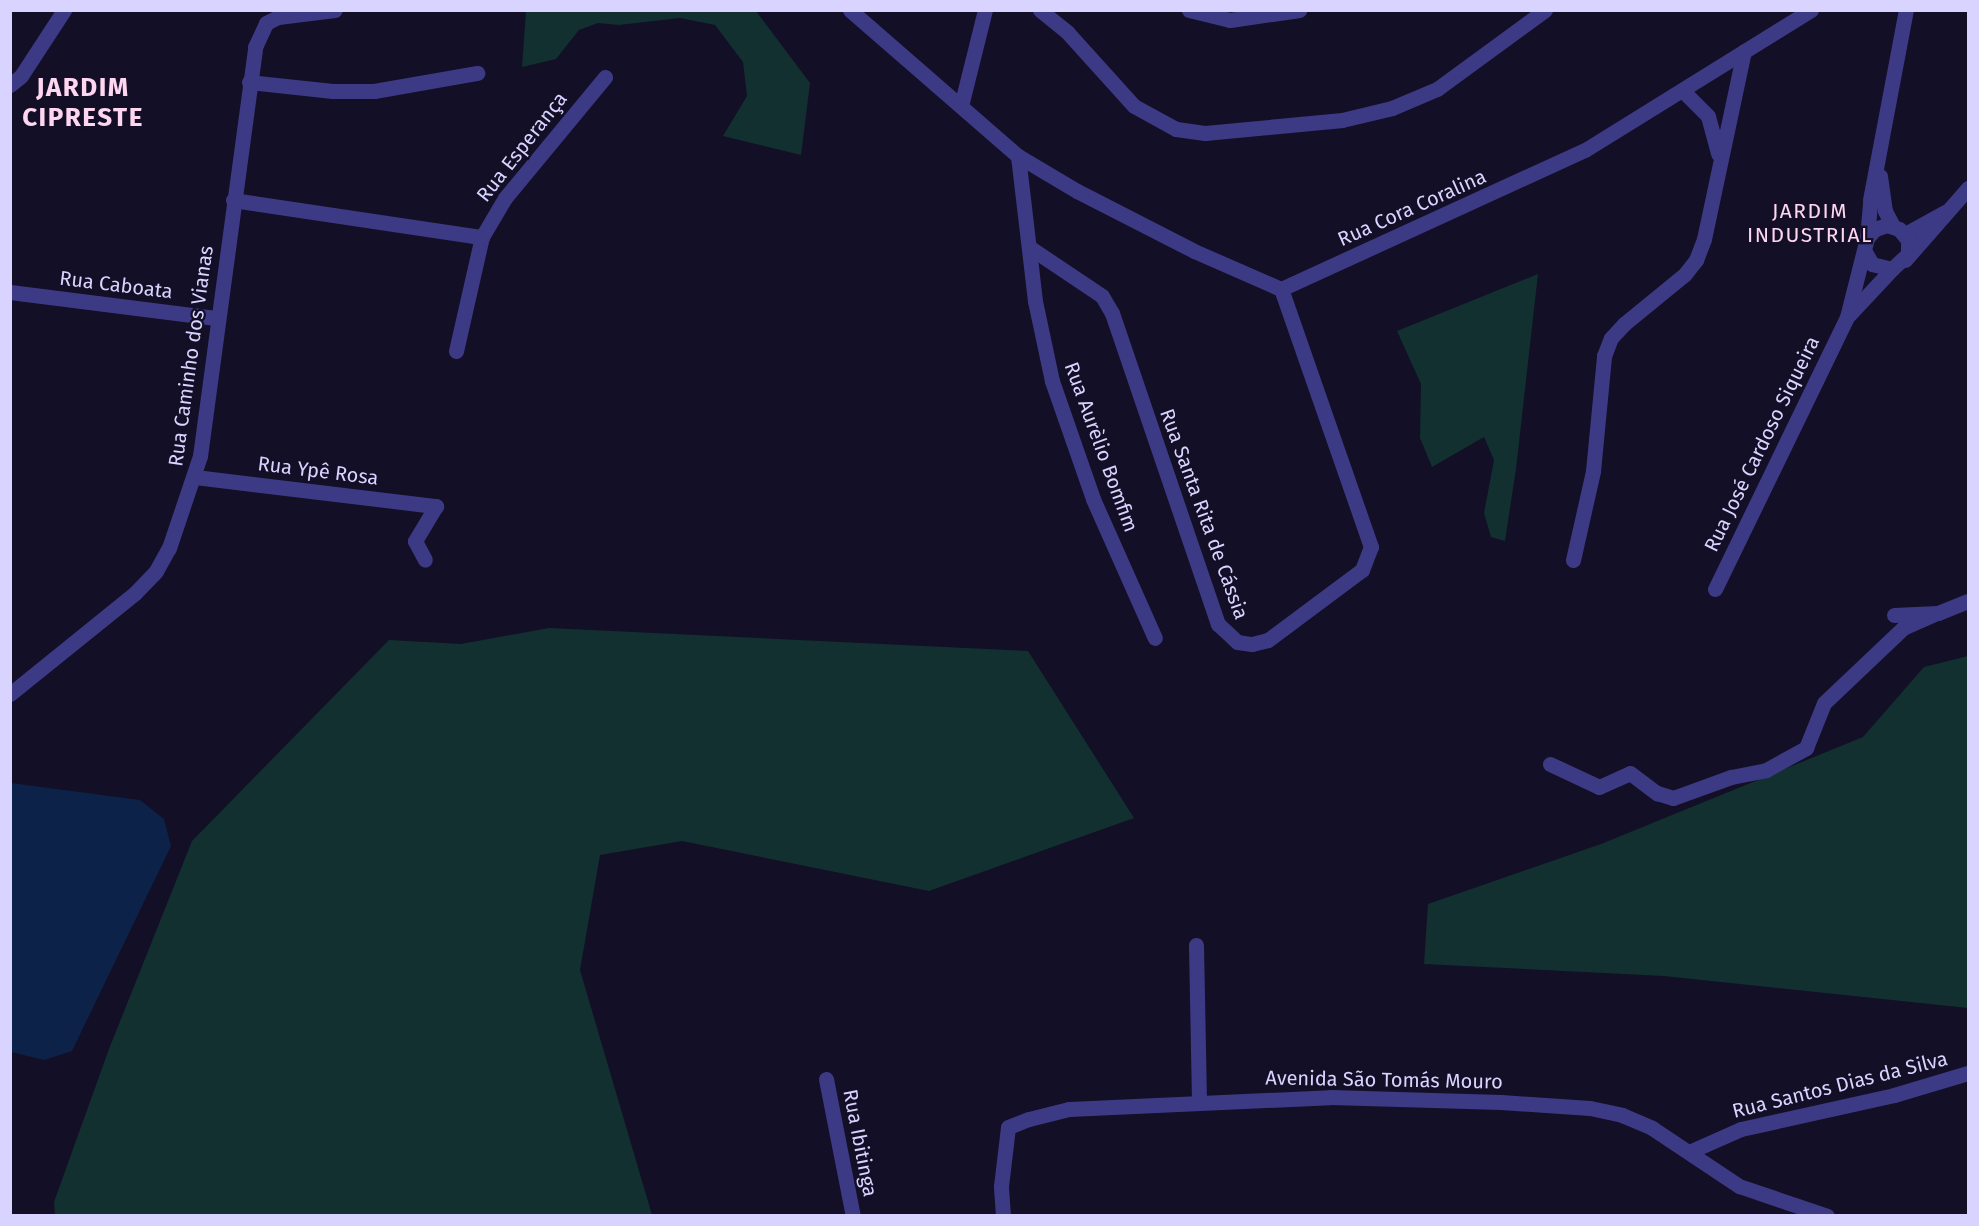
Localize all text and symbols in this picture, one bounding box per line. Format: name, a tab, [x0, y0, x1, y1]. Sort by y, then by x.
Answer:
district label: JARDIM CIPRESTE	[22, 72, 144, 134]
street label: Rua Esperança	[472, 87, 572, 207]
street label: Rua Cora Coralina	[1334, 165, 1490, 251]
district label: JARDIM INDUSTRIAL	[1747, 198, 1873, 248]
street label: Rua Caminho dos Vianas	[164, 244, 218, 468]
street label: Rua Caboata	[58, 266, 174, 304]
street label: Rua José Cardoso Siqueira	[1699, 332, 1825, 556]
street label: Rua Aurèlio Bomfim	[1059, 359, 1143, 535]
street label: Rua Santa Rita de Cássia	[1155, 405, 1253, 623]
street label: Rua Ypê Rosa	[256, 452, 380, 490]
street label: Rua Santos Dias da Silva	[1730, 1047, 1950, 1123]
street label: Avenida São Tomás Mouro	[1265, 1066, 1503, 1094]
street label: Rua Ibitinga	[838, 1087, 882, 1199]

